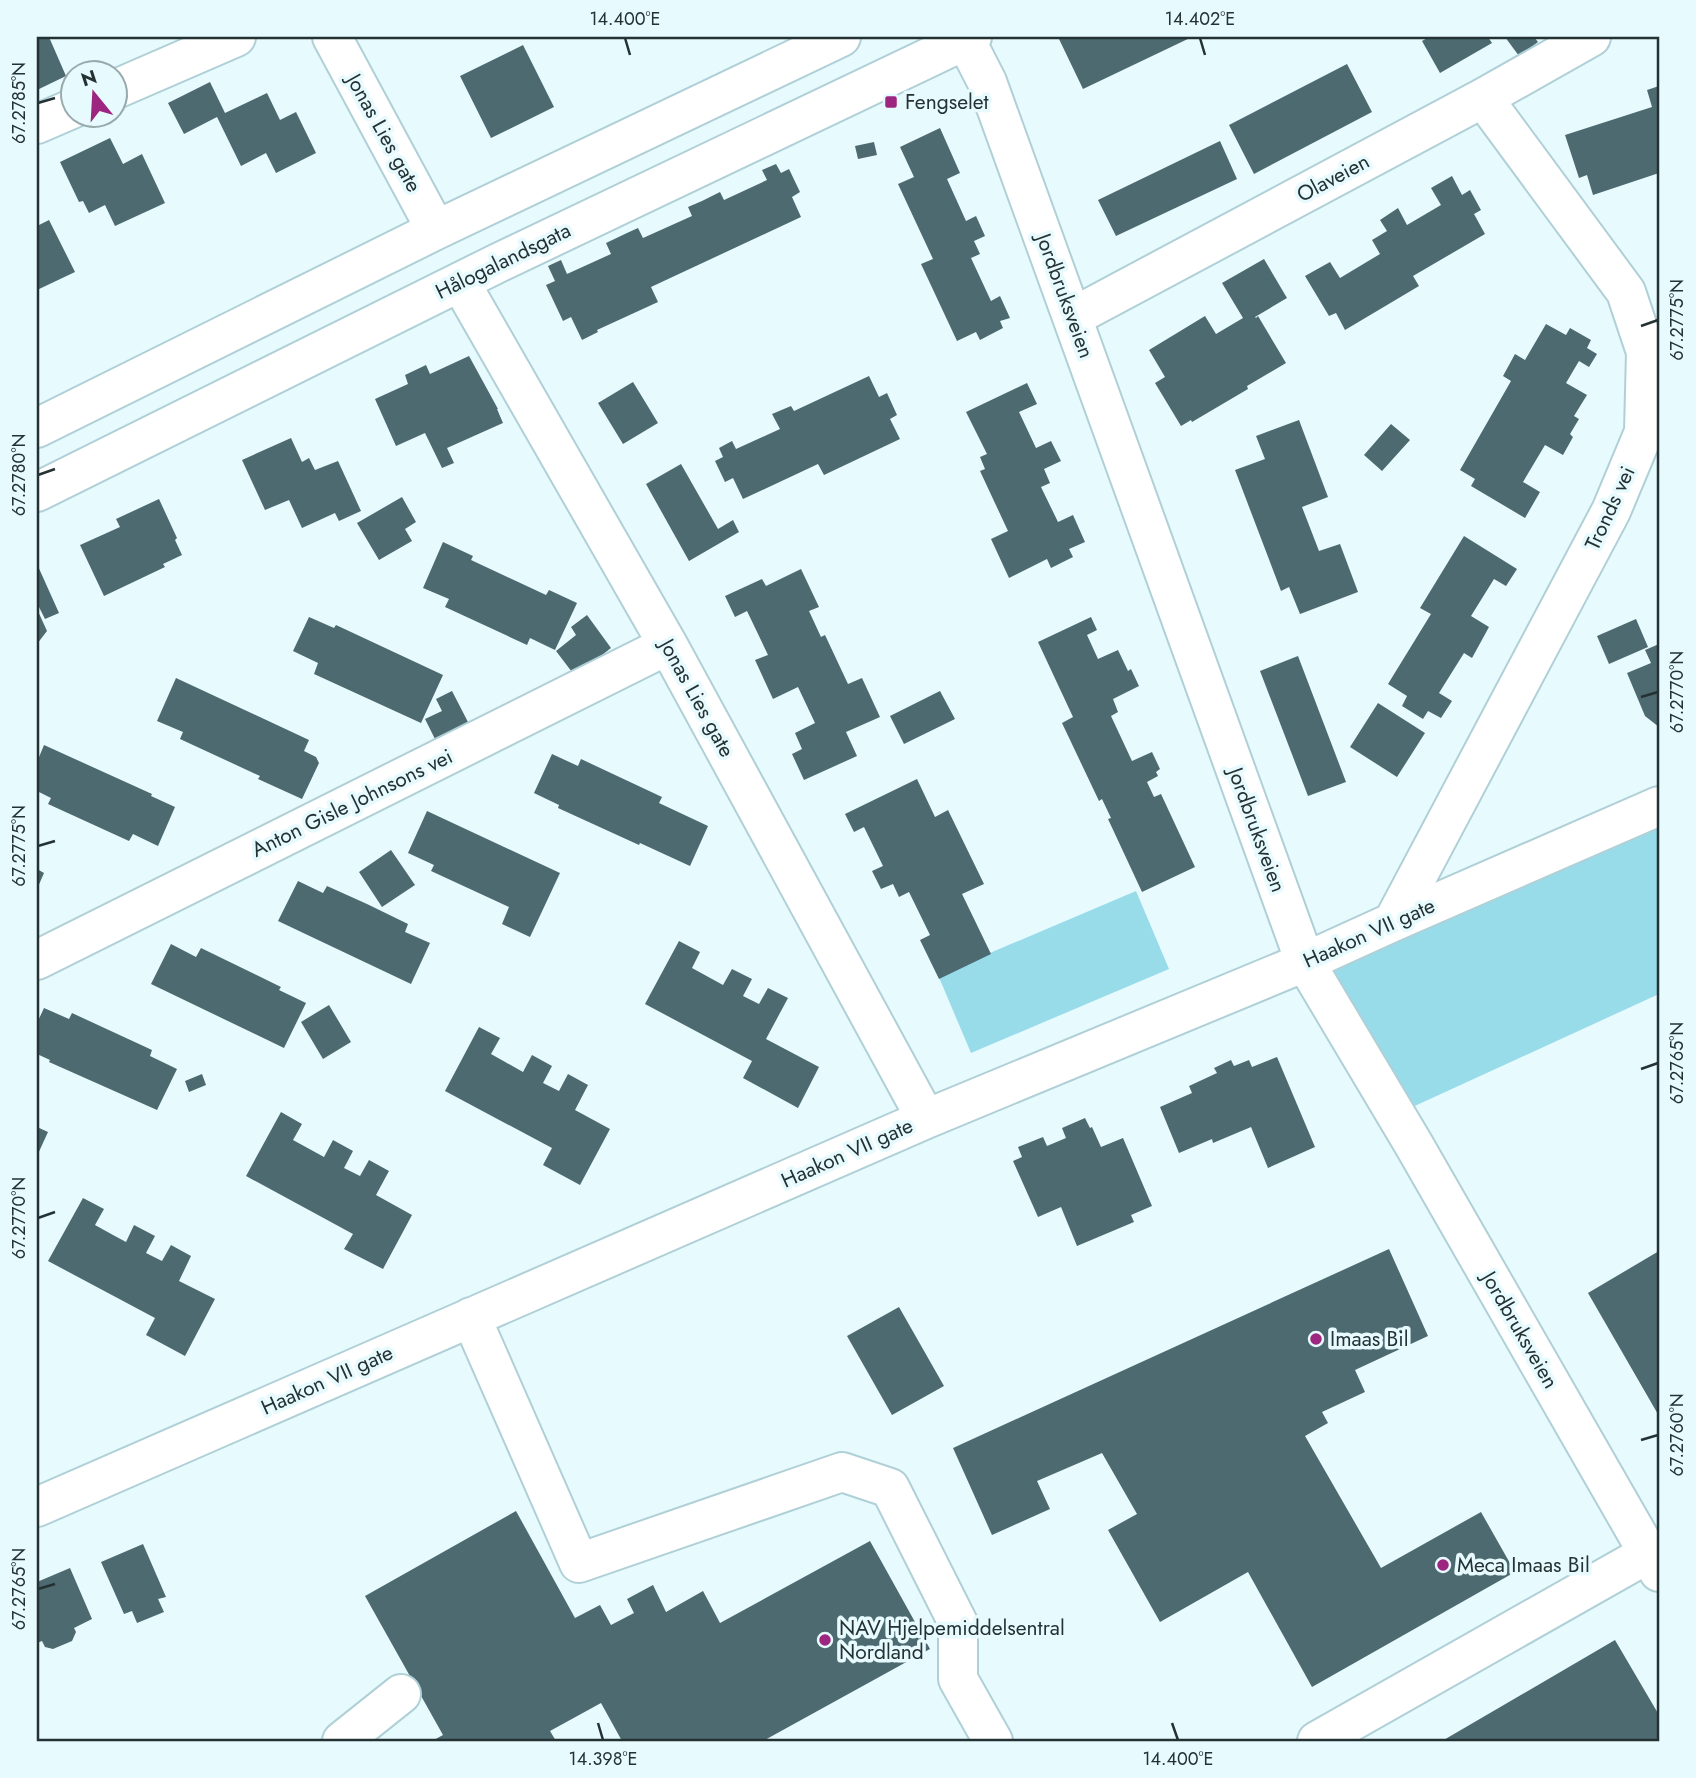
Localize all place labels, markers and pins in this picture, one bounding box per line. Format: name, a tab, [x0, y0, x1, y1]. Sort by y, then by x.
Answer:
place label: Fengselet	[905, 87, 989, 117]
marker: Fengselet	[883, 94, 899, 110]
place label: Imaas Bil	[1330, 1324, 1409, 1354]
marker: Imaas Bil	[1308, 1331, 1324, 1347]
place label: Meca Imaas Bil	[1457, 1550, 1590, 1580]
marker: Meca Imaas Bil	[1435, 1557, 1451, 1573]
place label: NAV Hjelpemiddelsentral Nordland	[839, 1613, 1065, 1667]
marker: NAV Hjelpemiddelsentral Nordland	[817, 1632, 833, 1648]

